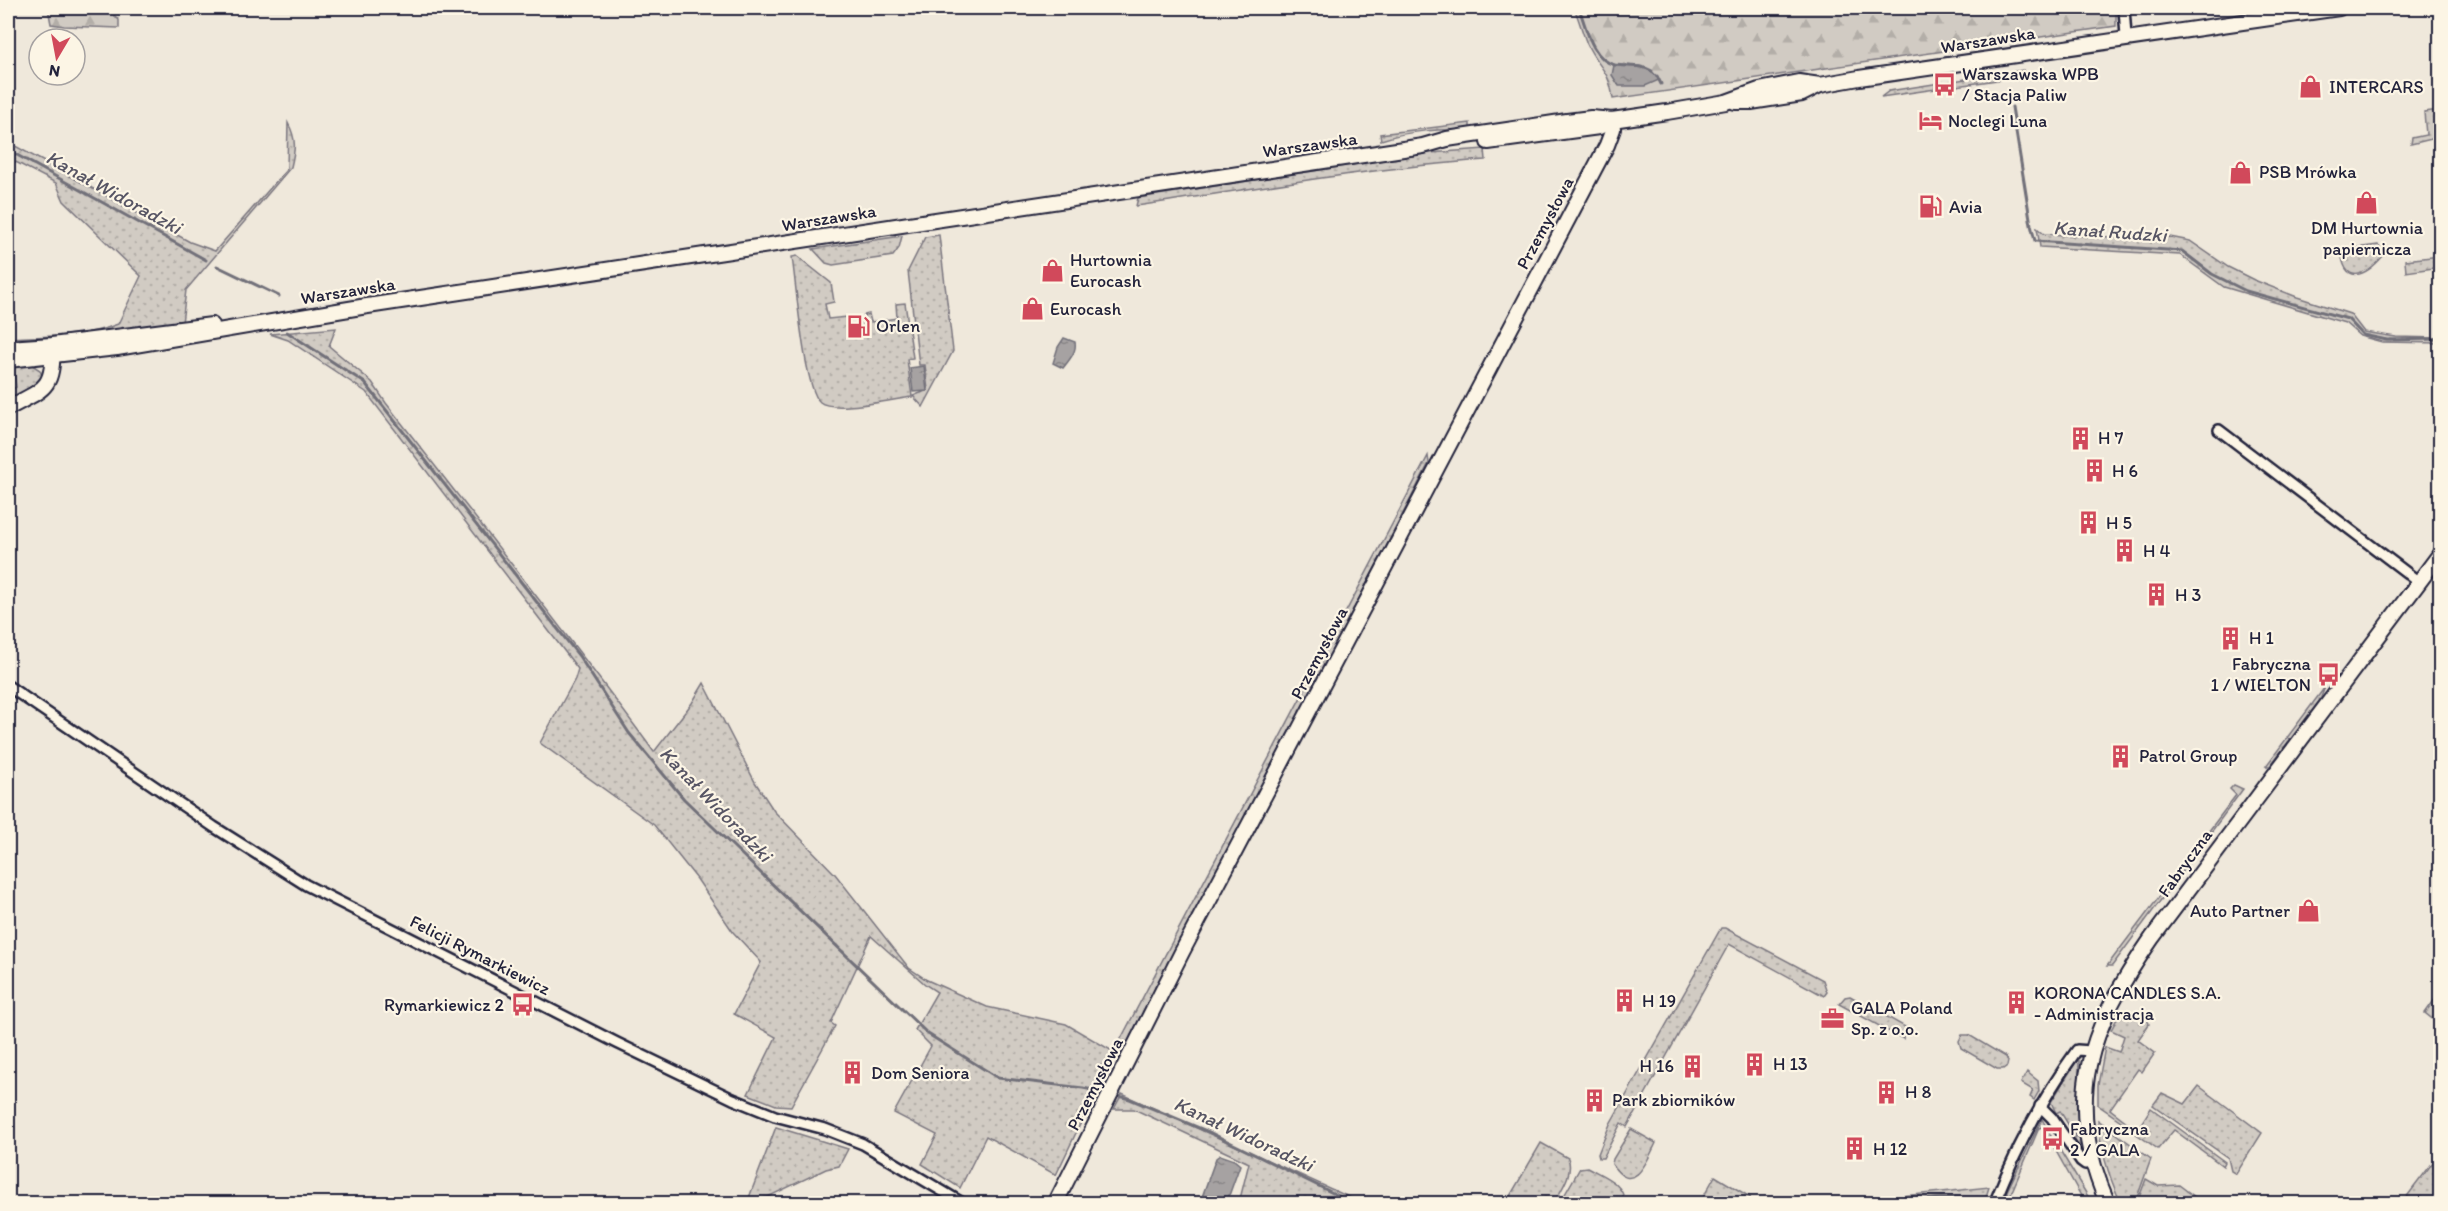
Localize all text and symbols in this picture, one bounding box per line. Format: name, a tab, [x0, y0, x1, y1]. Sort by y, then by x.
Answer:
street label: Warszawska	[1939, 22, 2037, 58]
north arrow	[27, 27, 87, 87]
text: N	[48, 61, 61, 82]
place label: Warszawska WPB / Stacja Paliw	[1962, 63, 2099, 106]
bus stop icon: Warszawska WPB / Stacja Paliw	[1931, 71, 1957, 97]
shop icon: INTERCARS	[2298, 74, 2324, 100]
place label: INTERCARS	[2329, 76, 2424, 98]
hotel icon: Noclegi Luna	[1917, 108, 1943, 134]
place label: Noclegi Luna	[1948, 110, 2047, 132]
street label: Warszawska	[1261, 127, 1359, 163]
water label: Kanał Widoradzki	[42, 145, 188, 240]
shop icon: PSB Mrówka	[2228, 159, 2254, 185]
place label: PSB Mrówka	[2259, 161, 2357, 183]
street label: Przemysłowa	[1511, 172, 1579, 273]
shop icon: DM Hurtownia papiernicza	[2354, 189, 2380, 215]
fuel station icon: Avia	[1918, 194, 1944, 220]
place label: Avia	[1949, 196, 1982, 218]
street label: Warszawska	[780, 200, 878, 236]
water label: Kanał Rudzki	[2053, 215, 2169, 247]
place label: DM Hurtownia papiernicza	[2311, 217, 2424, 260]
place label: Hurtownia Eurocash	[1070, 249, 1152, 292]
shop icon: Hurtownia Eurocash	[1039, 257, 1065, 283]
street label: Warszawska	[299, 273, 397, 309]
shop icon: Eurocash	[1019, 296, 1045, 322]
place label: Eurocash	[1050, 298, 1122, 320]
fuel station icon: Orlen	[845, 313, 871, 339]
place label: Orlen	[876, 315, 920, 337]
building icon: H 7	[2067, 425, 2093, 451]
place label: H 7	[2098, 427, 2124, 449]
building icon: H 6	[2081, 458, 2107, 484]
place label: H 6	[2112, 460, 2138, 482]
building icon: H 5	[2075, 510, 2101, 536]
place label: H 5	[2106, 512, 2132, 534]
building icon: H 4	[2112, 538, 2138, 564]
place label: H 4	[2143, 540, 2171, 562]
building icon: H 3	[2144, 582, 2170, 608]
place label: H 3	[2175, 584, 2202, 606]
street label: Przemysłowa	[1285, 602, 1353, 703]
building icon: H 1	[2218, 625, 2244, 651]
place label: H 1	[2249, 627, 2274, 649]
place label: Fabryczna 1 / WIELTON	[2210, 653, 2312, 696]
bus stop icon: Fabryczna 1 / WIELTON	[2316, 661, 2342, 687]
water label: Kanał Widoradzki	[655, 741, 778, 868]
building icon: Patrol Group	[2108, 743, 2134, 769]
place label: Patrol Group	[2139, 745, 2237, 767]
street label: Fabryczna	[2153, 824, 2217, 901]
shop icon: Auto Partner	[2295, 898, 2321, 924]
place label: Auto Partner	[2190, 900, 2290, 922]
street label: Felicji Rymarkiewicz	[406, 910, 554, 1000]
place label: KORONA CANDLES S.A. - Administracja	[2034, 982, 2221, 1025]
building icon: H 19	[1611, 988, 1637, 1014]
place label: H 19	[1642, 990, 1676, 1012]
building icon: KORONA CANDLES S.A. - Administracja	[2003, 990, 2029, 1016]
bus stop icon: Rymarkiewicz 2	[509, 992, 535, 1018]
place label: Rymarkiewicz 2	[384, 994, 505, 1016]
place label: GALA Poland Sp. z o.o.	[1851, 997, 1953, 1040]
office icon: GALA Poland Sp. z o.o.	[1820, 1005, 1846, 1031]
street label: Przemysłowa	[1062, 1033, 1128, 1134]
building icon: H 13	[1742, 1051, 1768, 1077]
building icon: H 16	[1679, 1053, 1705, 1079]
place label: H 13	[1773, 1053, 1808, 1075]
place label: H 16	[1640, 1055, 1674, 1077]
building icon: Dom Seniora	[840, 1060, 866, 1086]
place label: Dom Seniora	[871, 1062, 970, 1084]
building icon: H 8	[1874, 1079, 1900, 1105]
place label: H 8	[1905, 1081, 1932, 1103]
building icon: Park zbiorników	[1581, 1087, 1607, 1113]
place label: Park zbiorników	[1612, 1089, 1735, 1111]
water label: Kanał Widoradzki	[1170, 1091, 1319, 1178]
place label: Fabryczna 2 / GALA	[2070, 1118, 2149, 1161]
bus stop icon: Fabryczna 2 / GALA	[2039, 1126, 2065, 1152]
building icon: H 12	[1842, 1136, 1868, 1162]
place label: H 12	[1873, 1138, 1908, 1160]

